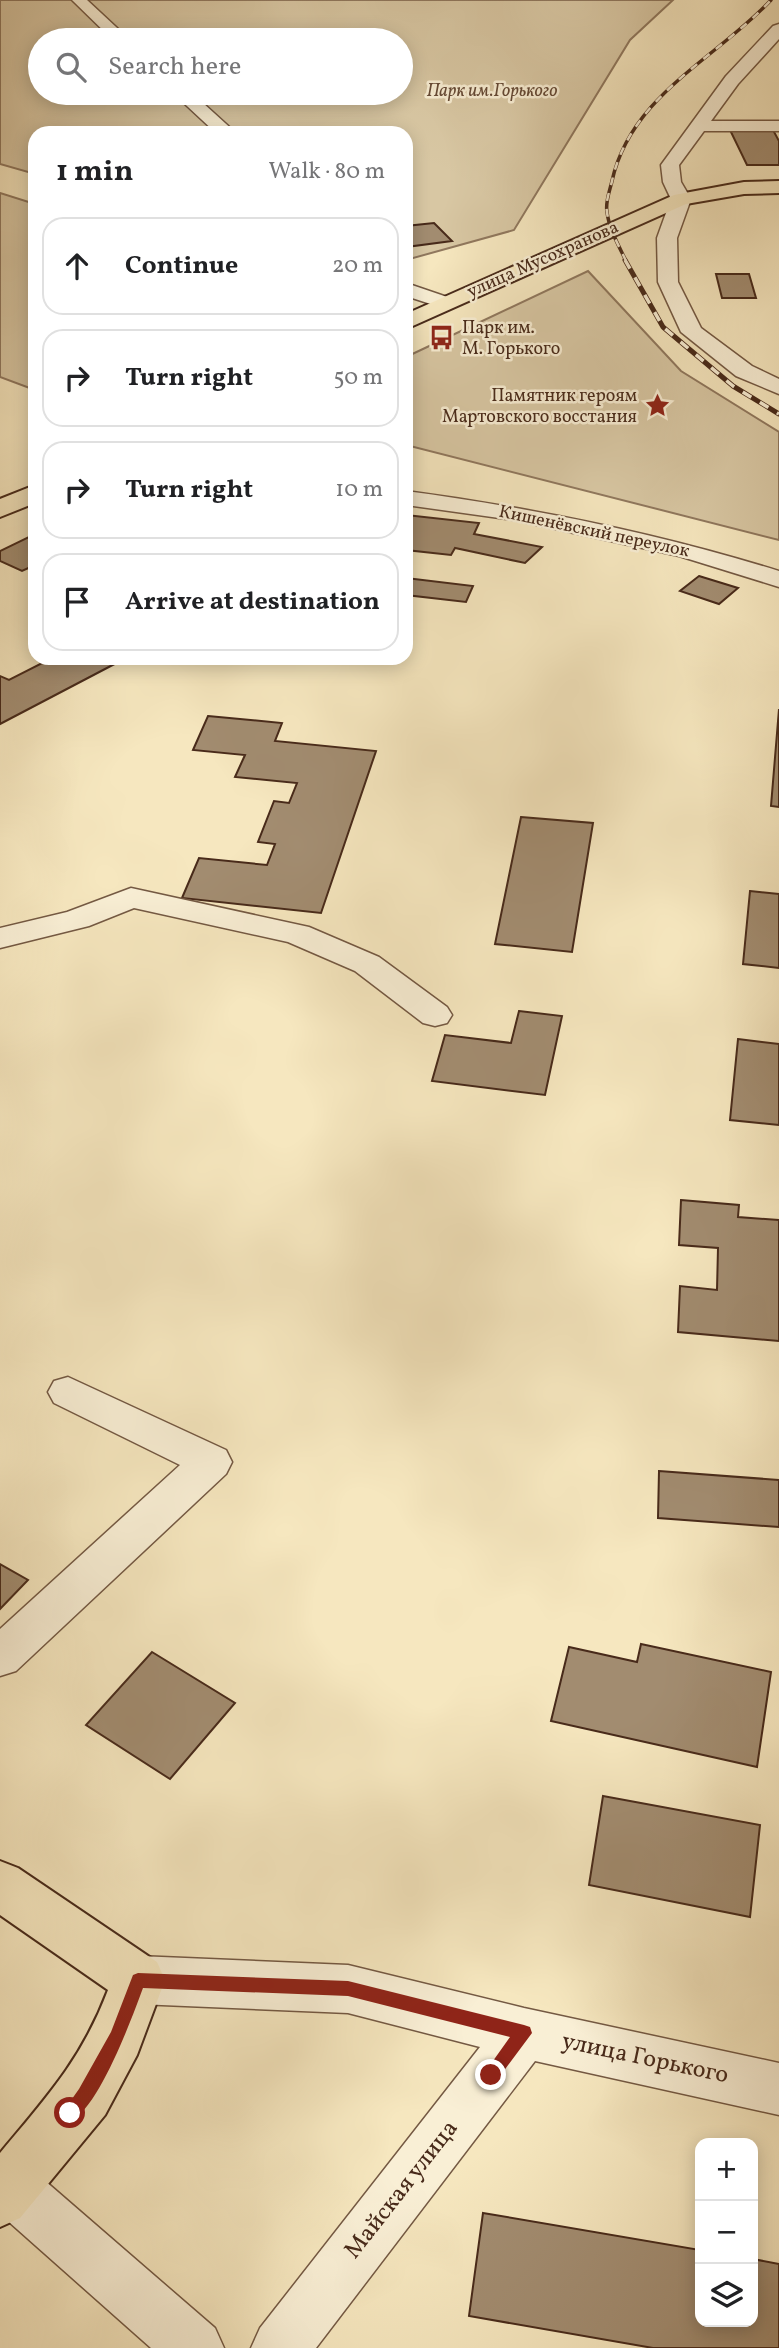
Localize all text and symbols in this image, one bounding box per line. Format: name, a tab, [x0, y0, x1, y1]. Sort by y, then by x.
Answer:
search box	[28, 28, 413, 105]
icon: search	[52, 48, 90, 86]
text: Search here	[108, 49, 241, 85]
park label: Парк им.Горького	[427, 79, 557, 104]
text: 1 min	[56, 151, 133, 193]
text: Walk · 80 m	[269, 156, 385, 188]
street label: улица Мусохранова	[463, 215, 623, 305]
icon: ahead	[58, 247, 96, 285]
text: Continue	[125, 248, 238, 284]
text: 20 m	[332, 250, 383, 282]
place label: Парк им. М. Горького	[462, 316, 560, 362]
bus stop icon: Парк им. М. Горького	[428, 324, 456, 352]
icon: right	[58, 359, 96, 397]
text: Turn right	[125, 360, 253, 396]
text: 50 m	[334, 362, 383, 394]
place label: Памятник героям Мартовского восстания	[442, 384, 637, 430]
place icon: Памятник героям Мартовского восстания	[643, 392, 671, 420]
icon: right	[58, 471, 96, 509]
text: Turn right	[125, 472, 253, 508]
text: 10 m	[335, 474, 383, 506]
street label: Кишенёвский переулок	[496, 500, 692, 565]
icon: arrive	[58, 583, 96, 621]
text: Arrive at destination	[125, 584, 380, 620]
street label: улица Горького	[558, 2025, 732, 2093]
route end	[475, 2059, 506, 2090]
route start	[54, 2097, 85, 2128]
street label: Майская улица	[337, 2113, 467, 2267]
map controls	[695, 2138, 758, 2327]
button: +	[695, 2138, 758, 2201]
button: −	[695, 2201, 758, 2264]
button: layers	[695, 2264, 758, 2327]

